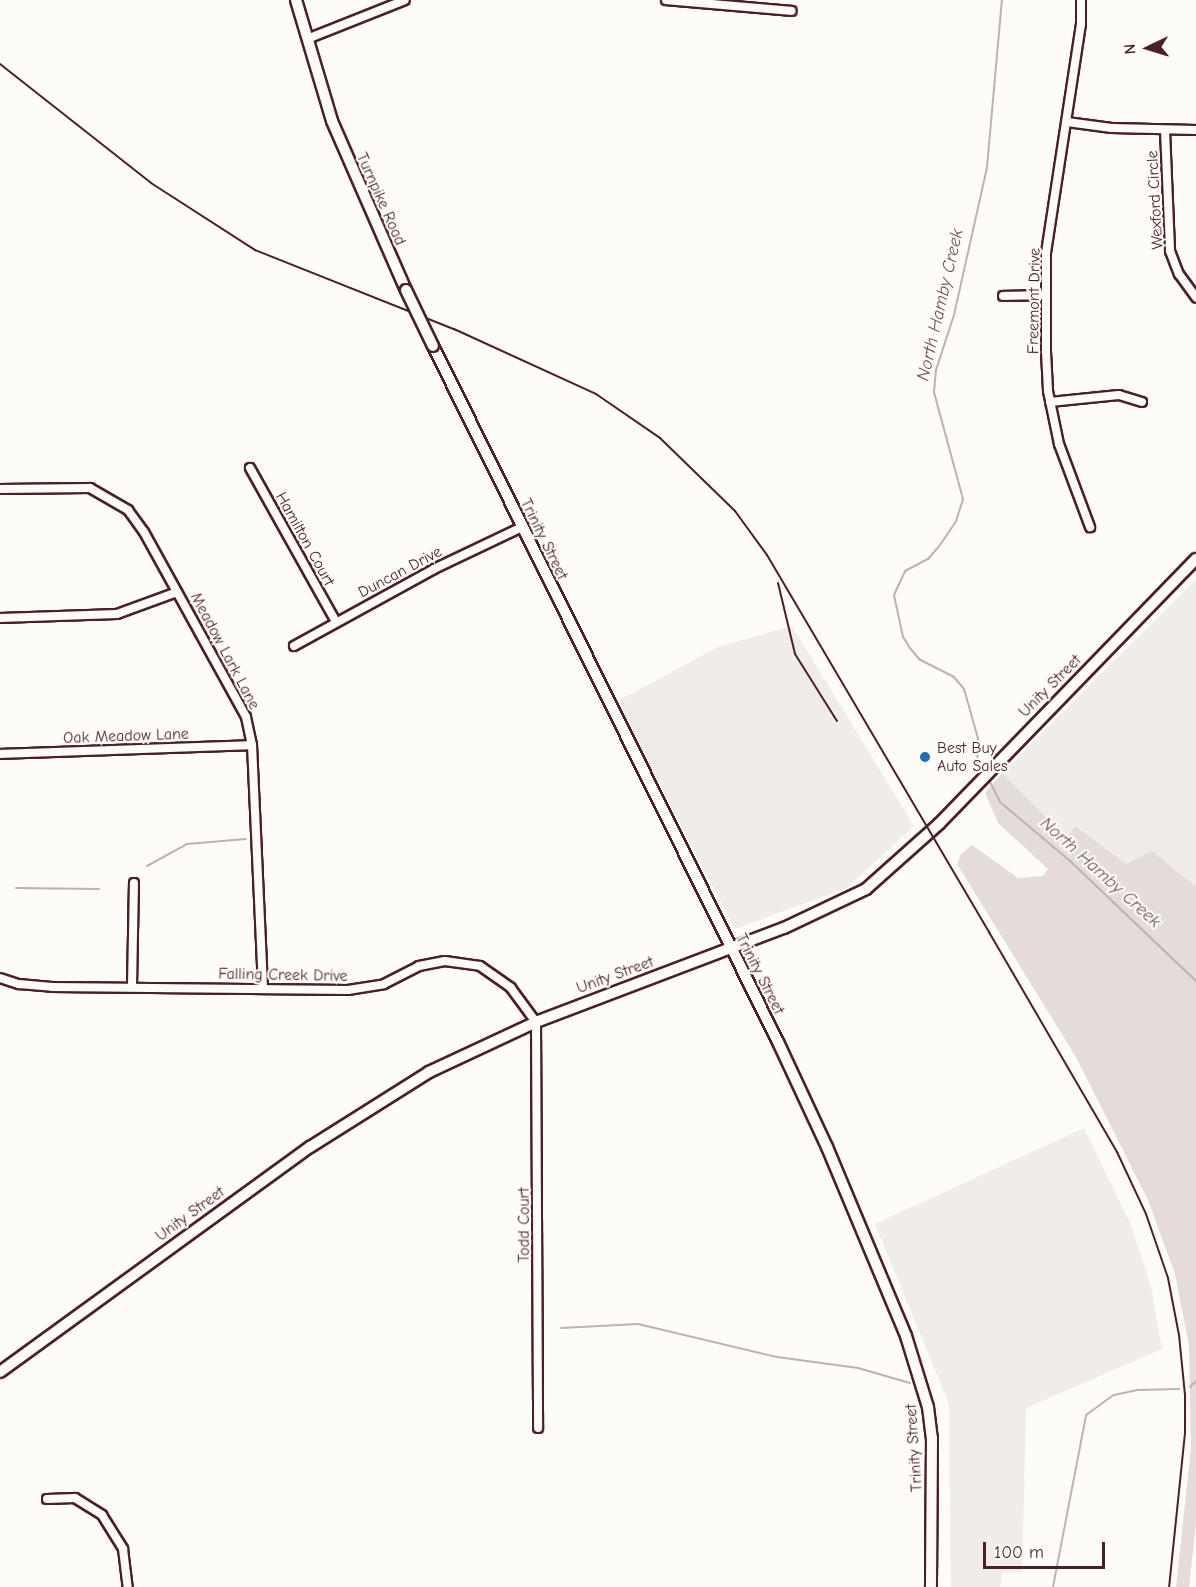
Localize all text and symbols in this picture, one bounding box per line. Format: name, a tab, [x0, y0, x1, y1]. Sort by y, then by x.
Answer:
north arrow	[1118, 18, 1178, 78]
text: N	[1121, 43, 1139, 55]
street label: Turnpike Road	[352, 150, 410, 248]
street label: Wexford Circle	[1143, 150, 1167, 250]
water label: North Hamby Creek	[913, 227, 969, 383]
street label: Freemont Drive	[1023, 248, 1045, 354]
street label: Hamilton Court	[271, 489, 339, 589]
street label: Trinity Street	[516, 495, 572, 583]
street label: Duncan Drive	[355, 542, 445, 602]
street label: Meadow Lark Lane	[186, 589, 264, 713]
street label: Unity Street	[1015, 651, 1085, 721]
street label: Oak Meadow Lane	[63, 724, 189, 748]
place label: Best Buy Auto Sales	[937, 738, 1008, 776]
marker: Best Buy Auto Sales	[918, 750, 932, 764]
water label: North Hamby Creek	[1035, 813, 1165, 933]
street label: Trinity Street	[731, 930, 789, 1018]
street label: Unity Street	[574, 952, 656, 998]
street label: Falling Creek Drive	[218, 964, 348, 986]
street label: Unity Street	[152, 1183, 228, 1245]
street label: Todd Court	[514, 1187, 534, 1263]
street label: Trinity Street	[901, 1403, 927, 1493]
scale bar	[986, 1530, 1108, 1568]
text: 100 m	[994, 1542, 1044, 1563]

